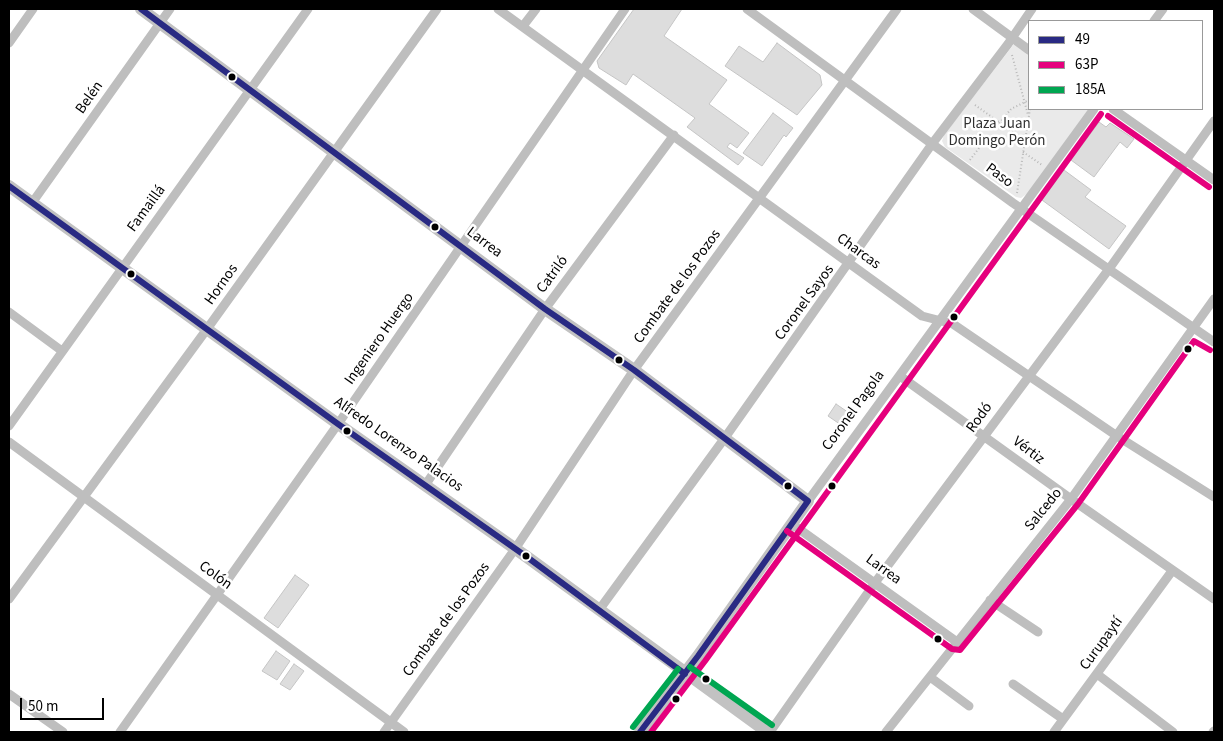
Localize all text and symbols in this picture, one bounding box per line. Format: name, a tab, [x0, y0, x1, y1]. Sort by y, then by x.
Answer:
legend	[1028, 20, 1203, 110]
text: 49	[1075, 29, 1090, 50]
text: 63P	[1075, 54, 1098, 75]
unlabelled marker	[227, 72, 237, 82]
street label: Belén	[72, 78, 108, 118]
text: 185A	[1075, 79, 1106, 100]
park label: Plaza Juan Domingo Perón	[948, 116, 1046, 151]
street label: Paso	[982, 160, 1016, 192]
street label: Famaillá	[124, 182, 170, 236]
unlabelled marker	[430, 222, 440, 232]
street label: Larrea	[463, 224, 505, 262]
street label: Combate de los Pozos	[631, 226, 725, 348]
street label: Charcas	[833, 230, 883, 274]
street label: Catriló	[533, 253, 573, 297]
street label: Hornos	[202, 261, 242, 309]
street label: Coronel Sayos	[771, 262, 839, 344]
unlabelled marker	[126, 269, 136, 279]
street label: Ingeniero Huergo	[342, 289, 418, 389]
unlabelled marker	[949, 312, 959, 322]
unlabelled marker	[1183, 344, 1193, 354]
unlabelled marker	[614, 355, 624, 365]
street label: Coronel Pagola	[819, 367, 889, 455]
street label: Alfredo Lorenzo Palacios	[330, 394, 466, 496]
street label: Rodó	[963, 399, 997, 437]
unlabelled marker	[342, 426, 352, 436]
street label: Vértiz	[1008, 433, 1048, 469]
unlabelled marker	[783, 481, 793, 491]
unlabelled marker	[827, 481, 837, 491]
street label: Salcedo	[1021, 485, 1067, 535]
unlabelled marker	[521, 551, 531, 561]
street label: Larrea	[862, 551, 904, 589]
street label: Colón	[195, 558, 235, 594]
street label: Combate de los Pozos	[400, 559, 494, 681]
street label: Curupaytí	[1077, 614, 1127, 674]
unlabelled marker	[933, 634, 943, 644]
unlabelled marker	[701, 674, 711, 684]
scale bar	[22, 688, 106, 720]
unlabelled marker	[671, 694, 681, 704]
text: 50 m	[28, 696, 58, 717]

